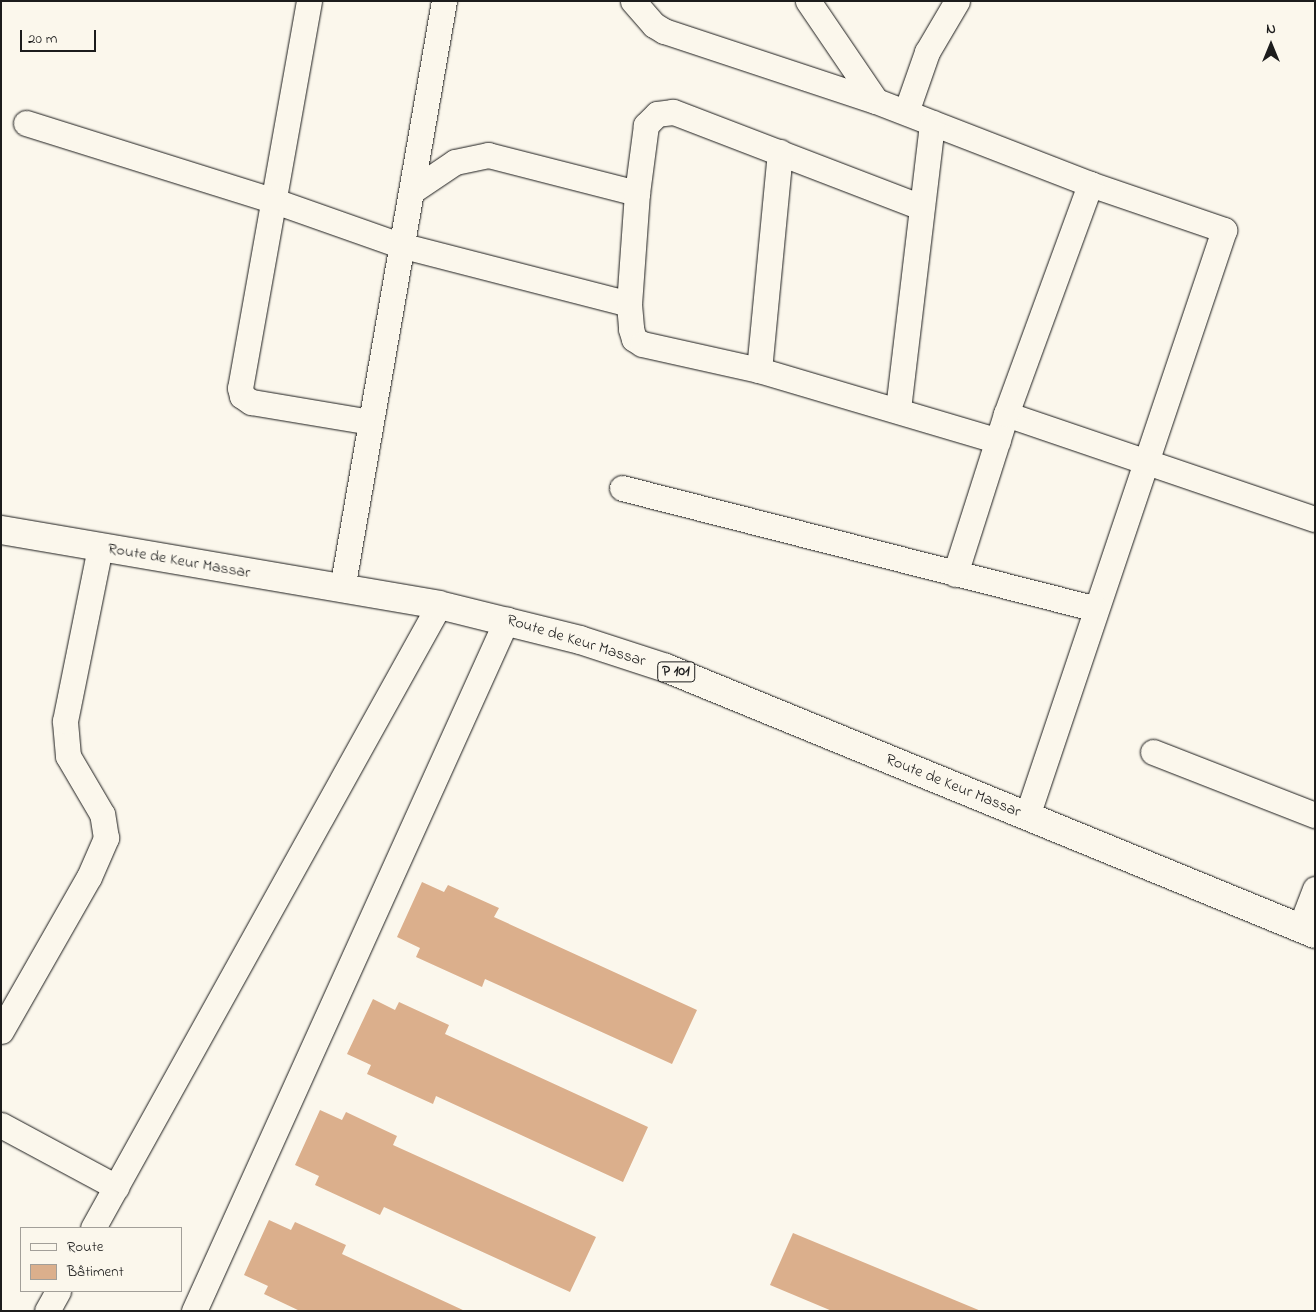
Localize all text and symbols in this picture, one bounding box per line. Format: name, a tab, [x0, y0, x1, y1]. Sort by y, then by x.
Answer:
text: N	[1266, 19, 1276, 40]
scale bar	[22, 20, 99, 52]
north arrow	[1246, 20, 1296, 70]
text: 20 m	[28, 28, 57, 50]
street label: Route de Keur Massar	[106, 539, 252, 583]
street label: Route de Keur Massar	[504, 611, 648, 671]
road number: P 101	[656, 660, 696, 684]
street label: Route de Keur Massar	[883, 750, 1023, 822]
legend	[20, 1227, 182, 1292]
text: Route	[67, 1236, 103, 1258]
text: Bâtiment	[67, 1261, 124, 1283]

